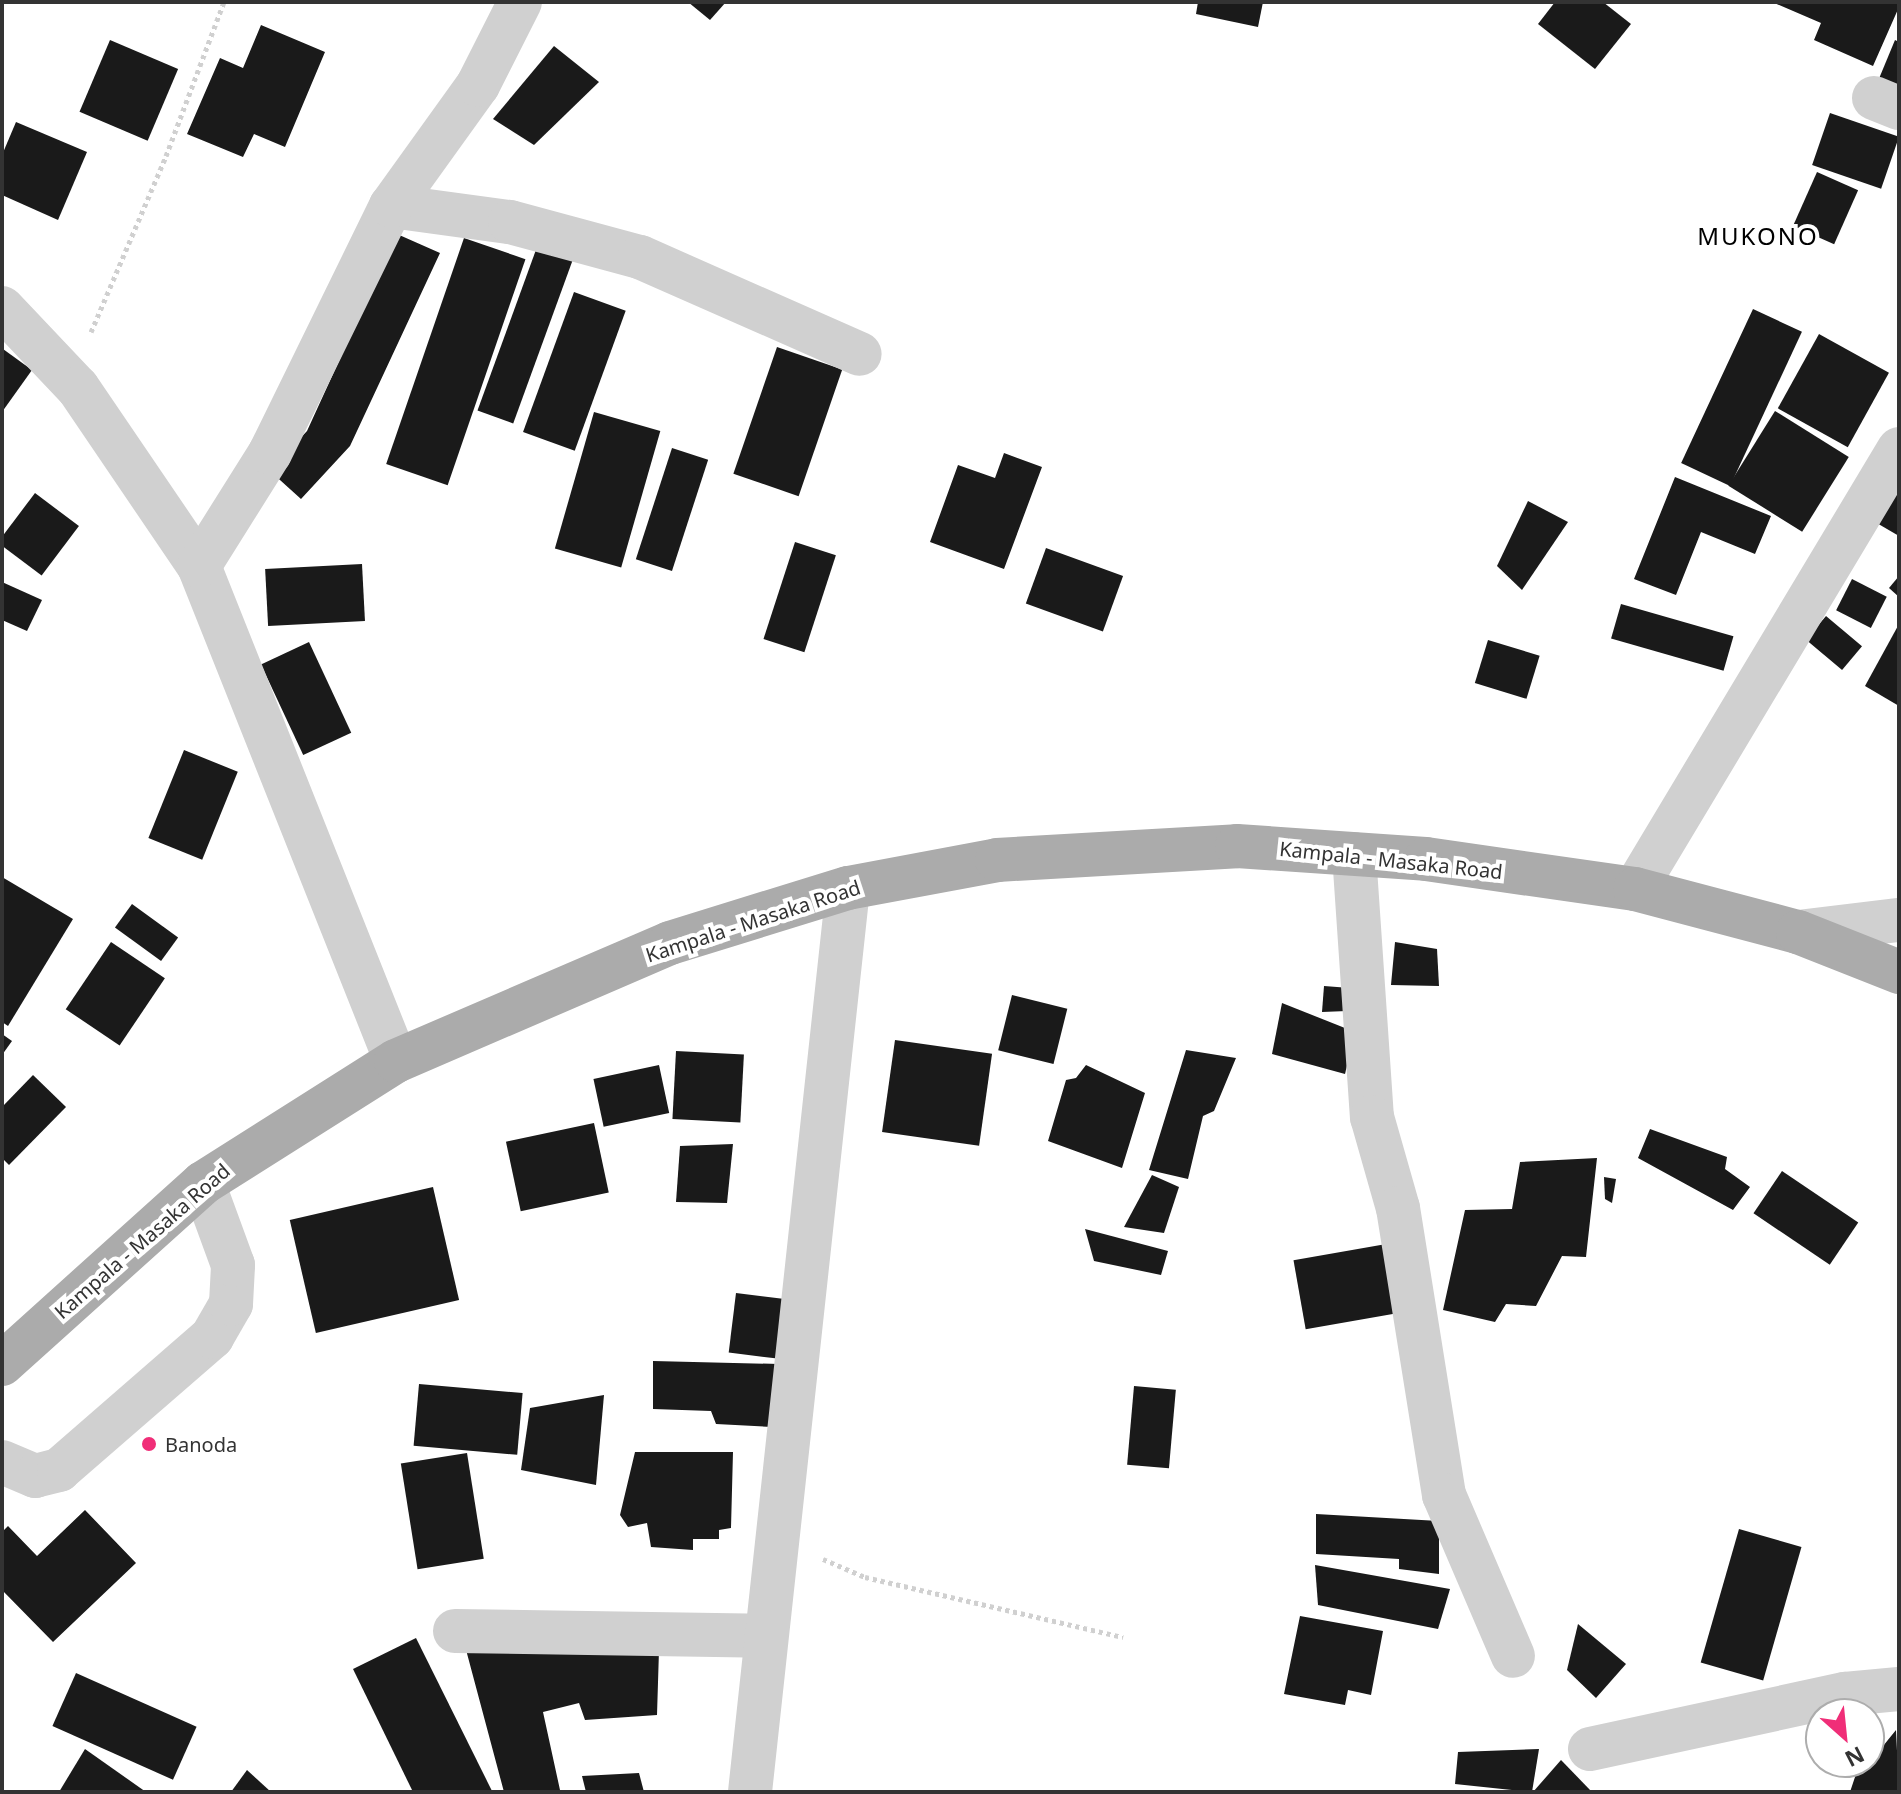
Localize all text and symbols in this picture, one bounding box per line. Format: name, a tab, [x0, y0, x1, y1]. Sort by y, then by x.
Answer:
district label: MUKONO	[1697, 222, 1819, 250]
street label: Kampala - Masaka Road	[1278, 836, 1504, 884]
street label: Kampala - Masaka Road	[643, 875, 863, 967]
street label: Kampala - Masaka Road	[49, 1158, 235, 1324]
place label: Banoda	[165, 1432, 237, 1456]
marker: Banoda	[140, 1435, 158, 1453]
north arrow	[1805, 1698, 1885, 1778]
text: N	[1840, 1740, 1870, 1775]

